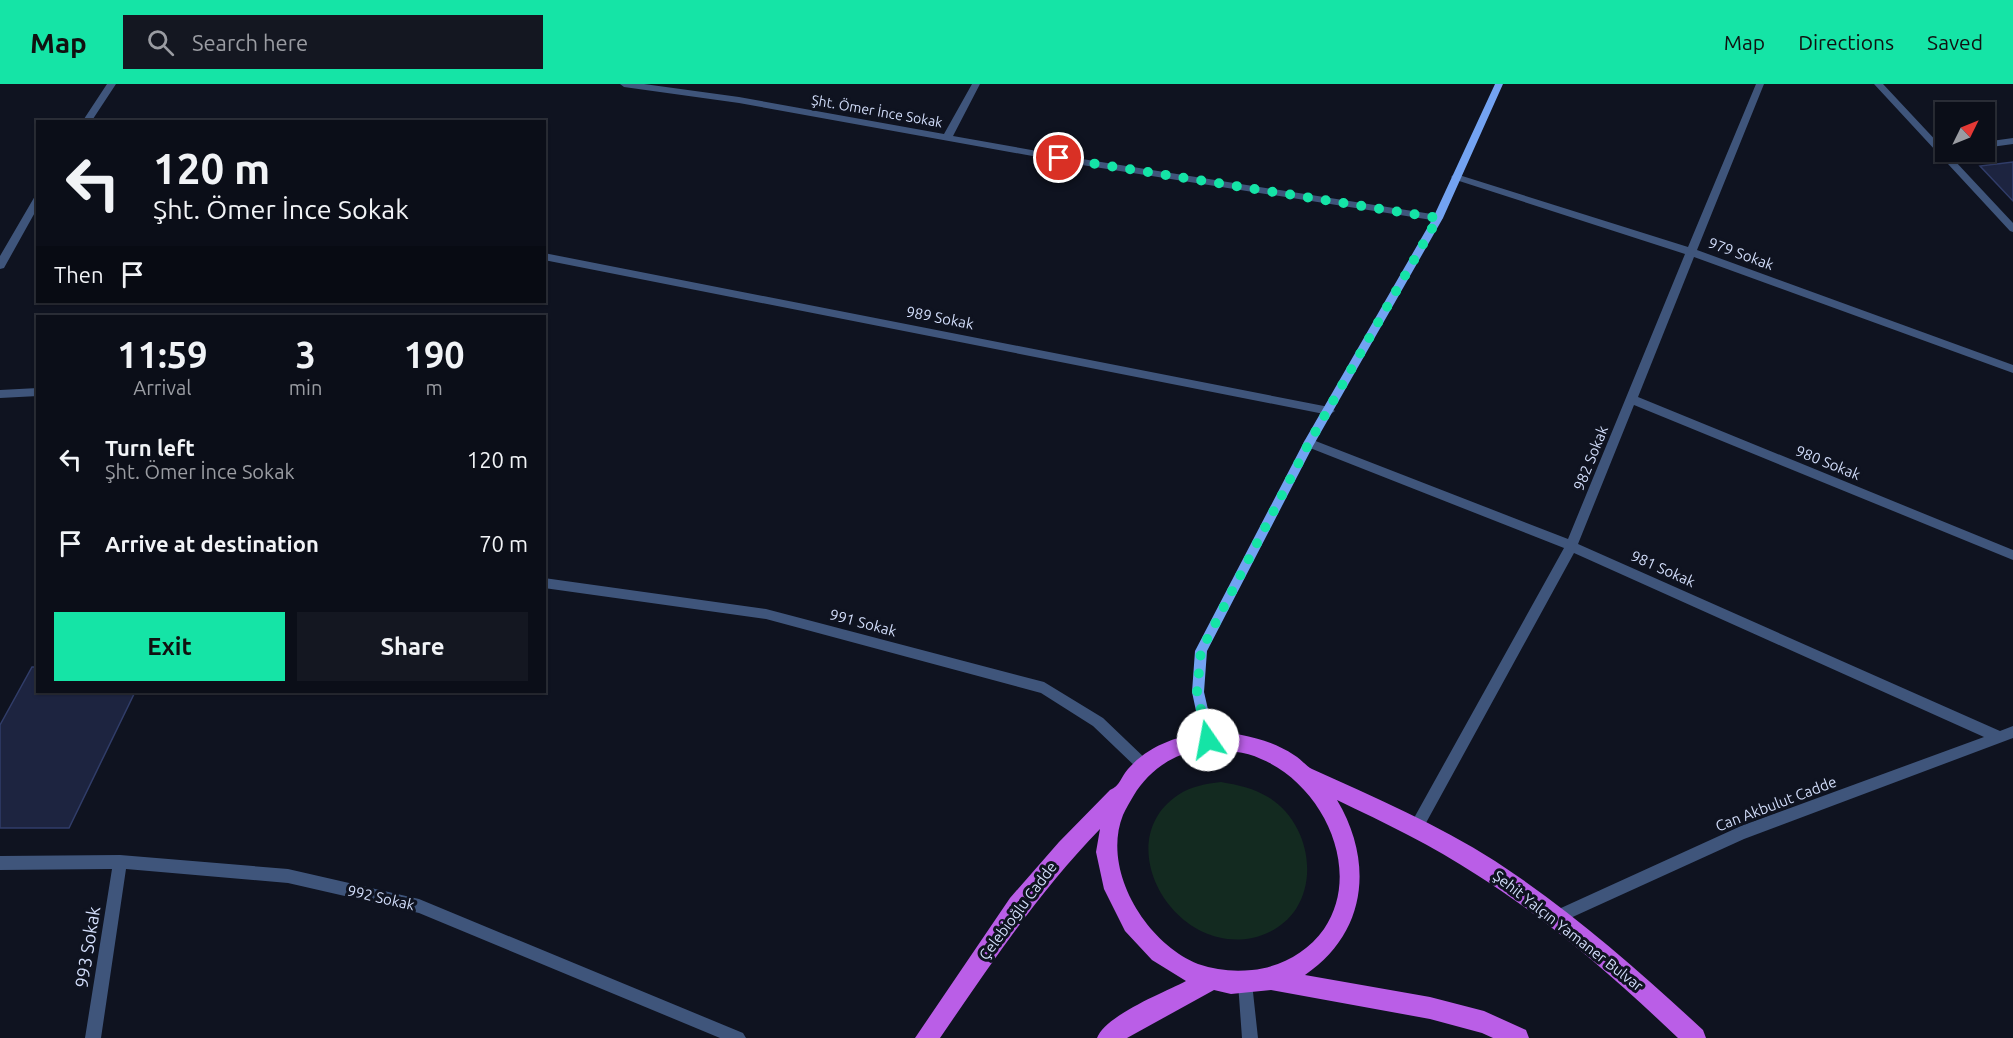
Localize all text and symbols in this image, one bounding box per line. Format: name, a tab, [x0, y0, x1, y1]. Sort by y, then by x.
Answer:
search box	[123, 15, 543, 69]
icon: search	[144, 26, 177, 59]
text: Map	[30, 27, 87, 58]
text: Search here	[192, 30, 308, 55]
text: Map	[1724, 30, 1765, 54]
text: Directions	[1798, 30, 1894, 54]
text: Saved	[1927, 30, 1983, 54]
street label: Şht. Ömer İnce Sokak	[810, 91, 944, 130]
north arrow	[1935, 102, 1995, 162]
map controls	[1935, 102, 1995, 162]
pin	[1033, 132, 1084, 183]
icon: arrive	[1042, 141, 1075, 174]
icon: left	[54, 144, 132, 222]
text: 120 m	[153, 145, 270, 192]
text: Şht. Ömer İnce Sokak	[153, 194, 409, 224]
street label: 979 Sokak	[1706, 234, 1777, 273]
icon: arrive	[116, 258, 149, 291]
text: Then	[54, 262, 104, 287]
street label: 989 Sokak	[905, 303, 976, 332]
text: 11:59	[117, 334, 207, 375]
text: 3	[295, 334, 316, 375]
text: 190	[404, 334, 465, 375]
text: Arrival	[133, 376, 192, 399]
text: min	[289, 376, 322, 399]
text: m	[426, 376, 443, 399]
street label: 982 Sokak	[1570, 423, 1611, 493]
text: Turn left	[105, 435, 195, 460]
street label: 980 Sokak	[1793, 442, 1863, 483]
icon: left	[54, 443, 87, 476]
text: 120 m	[467, 447, 528, 472]
text: Şht. Ömer İnce Sokak	[105, 460, 295, 483]
icon: arrive	[54, 527, 87, 560]
text: Arrive at destination	[105, 531, 319, 556]
text: 70 m	[479, 531, 528, 556]
street label: 981 Sokak	[1629, 547, 1698, 590]
street label: 991 Sokak	[828, 605, 899, 640]
button: Exit	[54, 612, 285, 681]
button: Share	[297, 612, 528, 681]
position arrow	[1176, 708, 1240, 772]
street label: Can Akbulut Cadde	[1713, 773, 1839, 834]
street label: Çelebioğlu Cadde	[975, 858, 1060, 963]
street label: Şehit Yalçın Yamaner Bulvar	[1490, 867, 1647, 995]
street label: 992 Sokak	[346, 882, 417, 914]
street label: 993 Sokak	[71, 905, 103, 989]

